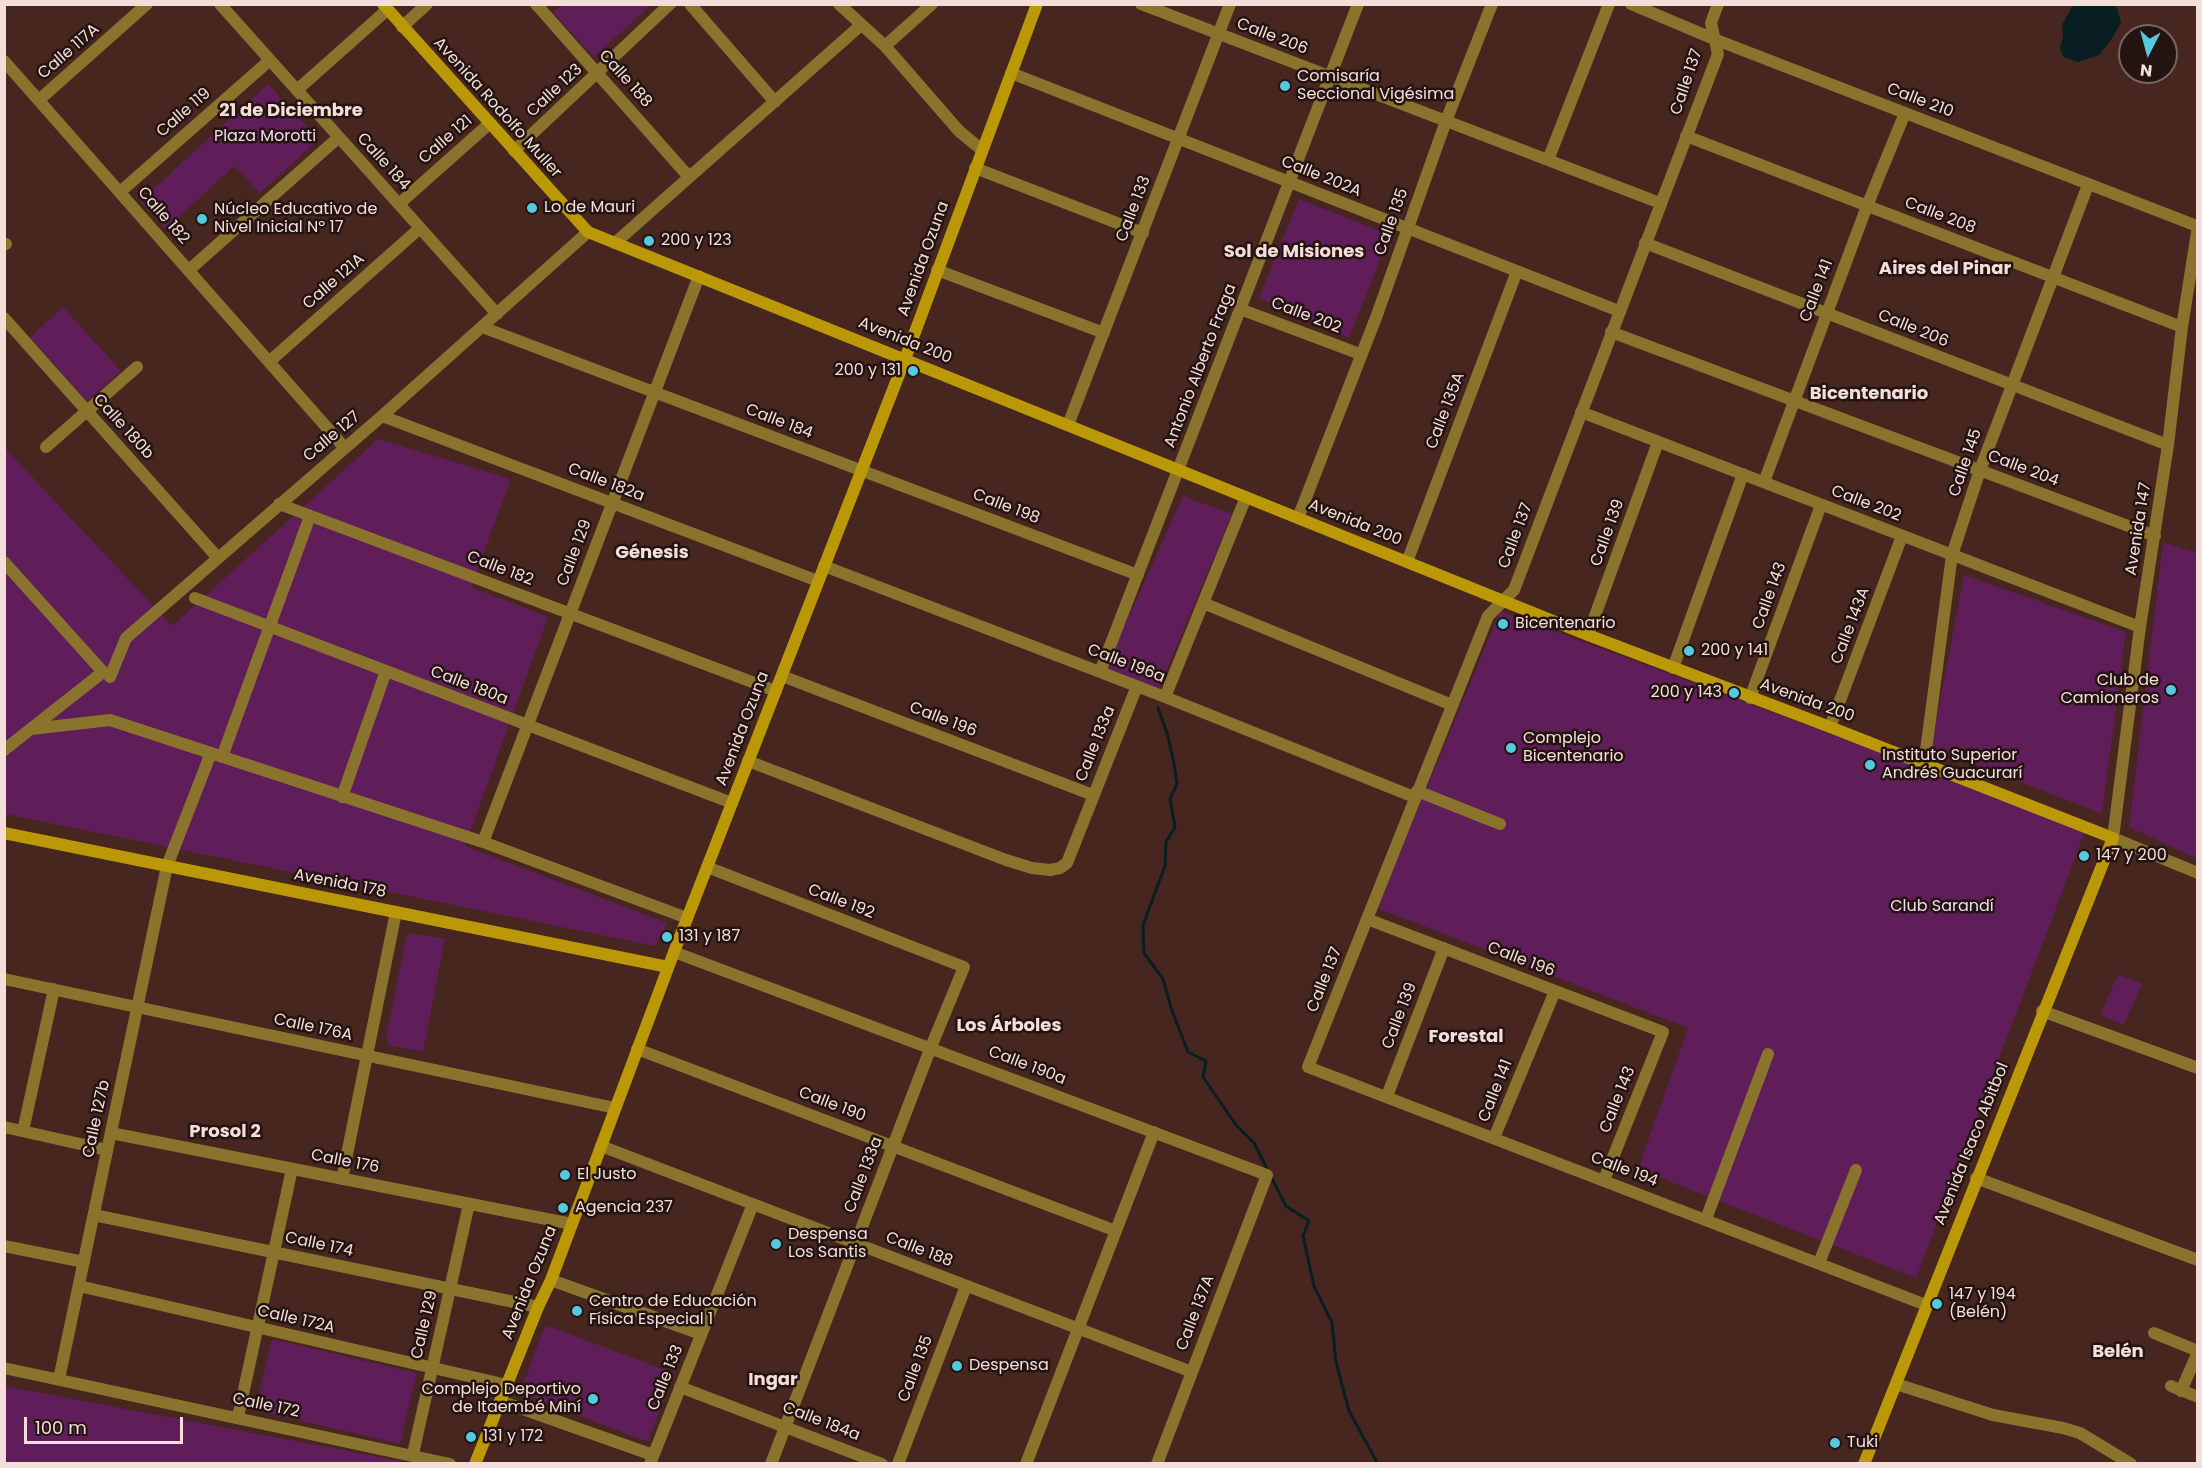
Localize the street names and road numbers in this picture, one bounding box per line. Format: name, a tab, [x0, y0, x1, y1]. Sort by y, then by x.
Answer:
street label: Calle 206	[1234, 15, 1310, 59]
street label: Calle 117A	[34, 20, 104, 84]
street label: Avenida Rodolfo Muller	[429, 34, 565, 182]
street label: Calle 188	[594, 46, 656, 112]
street label: Calle 137	[1667, 46, 1707, 118]
street label: Calle 123	[523, 60, 587, 122]
street label: Calle 210	[1884, 80, 1956, 122]
street label: Calle 119	[153, 84, 215, 142]
street label: Calle 121	[415, 112, 477, 168]
street label: Calle 184	[352, 129, 414, 195]
street label: Calle 202A	[1278, 152, 1364, 202]
street label: Calle 133	[1113, 173, 1155, 245]
street label: Calle 182	[133, 183, 193, 249]
street label: Calle 135	[1371, 186, 1413, 258]
street label: Calle 208	[1902, 194, 1978, 238]
street label: Avenida Ozuna	[894, 199, 954, 319]
street label: Calle 121A	[299, 250, 369, 314]
street label: Calle 141	[1796, 257, 1838, 325]
street label: Antonio Alberto Fraga	[1161, 281, 1241, 451]
street label: Calle 202	[1268, 294, 1344, 338]
street label: Calle 206	[1875, 306, 1951, 352]
street label: Avenida 200	[855, 314, 955, 368]
street label: Calle 135A	[1423, 370, 1469, 452]
street label: Calle 180b	[89, 390, 157, 464]
street label: Calle 184	[743, 400, 815, 444]
street label: Calle 127	[300, 408, 364, 466]
street label: Calle 145	[1945, 427, 1987, 499]
street label: Calle 204	[1985, 447, 2061, 491]
street label: Calle 182a	[565, 460, 647, 506]
street label: Avenida 147	[2122, 481, 2156, 577]
street label: Calle 202	[1828, 482, 1904, 526]
street label: Calle 198	[970, 485, 1042, 529]
street label: Avenida 200	[1305, 496, 1405, 550]
street label: Calle 139	[1587, 497, 1629, 569]
street label: Calle 137	[1495, 501, 1537, 571]
street label: Calle 129	[554, 517, 596, 589]
street label: Calle 182	[464, 548, 536, 590]
street label: Calle 143	[1749, 560, 1791, 632]
street label: Calle 143A	[1828, 585, 1874, 667]
street label: Calle 196a	[1085, 640, 1167, 688]
street label: Calle 180a	[428, 662, 510, 710]
street label: Avenida Ozuna	[712, 669, 774, 789]
street label: Avenida 200	[1757, 675, 1857, 727]
street label: Calle 196	[907, 698, 979, 742]
street label: Calle 133a	[1072, 703, 1120, 785]
street label: Avenida 178	[292, 866, 388, 902]
street label: Calle 192	[805, 881, 877, 923]
street label: Calle 196	[1485, 938, 1557, 982]
street label: Calle 137	[1303, 945, 1347, 1015]
street label: Calle 139	[1379, 980, 1421, 1052]
street label: Calle 176A	[272, 1010, 354, 1046]
street label: Calle 190a	[986, 1042, 1068, 1090]
street label: Calle 141	[1475, 1057, 1517, 1125]
street label: Avenida Isaco Abitbol	[1931, 1060, 2013, 1228]
street label: Calle 143	[1596, 1064, 1640, 1136]
street label: Calle 127b	[79, 1078, 115, 1160]
street label: Calle 190	[796, 1083, 868, 1127]
street label: Calle 133a	[841, 1134, 887, 1216]
street label: Calle 176	[309, 1146, 381, 1178]
street label: Calle 194	[1588, 1148, 1660, 1192]
street label: Avenida Ozuna	[498, 1223, 562, 1343]
street label: Calle 174	[283, 1228, 355, 1262]
street label: Calle 188	[883, 1228, 955, 1272]
street label: Calle 137A	[1173, 1273, 1219, 1353]
street label: Calle 129	[408, 1289, 442, 1361]
street label: Calle 172A	[255, 1302, 337, 1338]
street label: Calle 135	[895, 1333, 937, 1405]
street label: Calle 133	[644, 1342, 688, 1414]
street label: Calle 172	[231, 1390, 301, 1422]
street label: Calle 184a	[780, 1398, 862, 1446]

